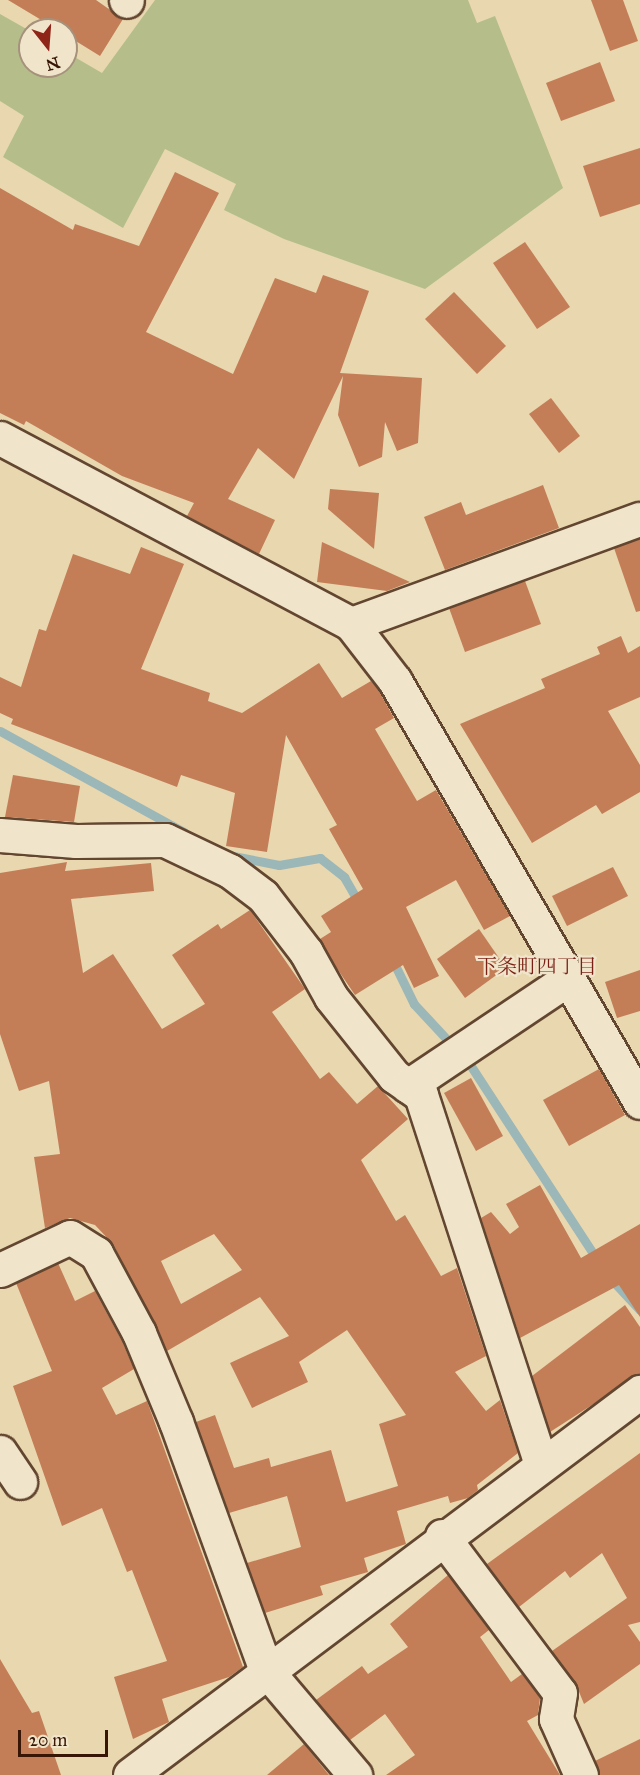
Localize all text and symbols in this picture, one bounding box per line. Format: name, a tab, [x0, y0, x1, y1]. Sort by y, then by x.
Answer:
north arrow	[18, 18, 78, 78]
text: N	[44, 53, 62, 75]
district label: 下条町四丁目	[477, 954, 597, 978]
scale bar	[21, 1718, 111, 1756]
text: 20 m	[29, 1729, 67, 1751]

